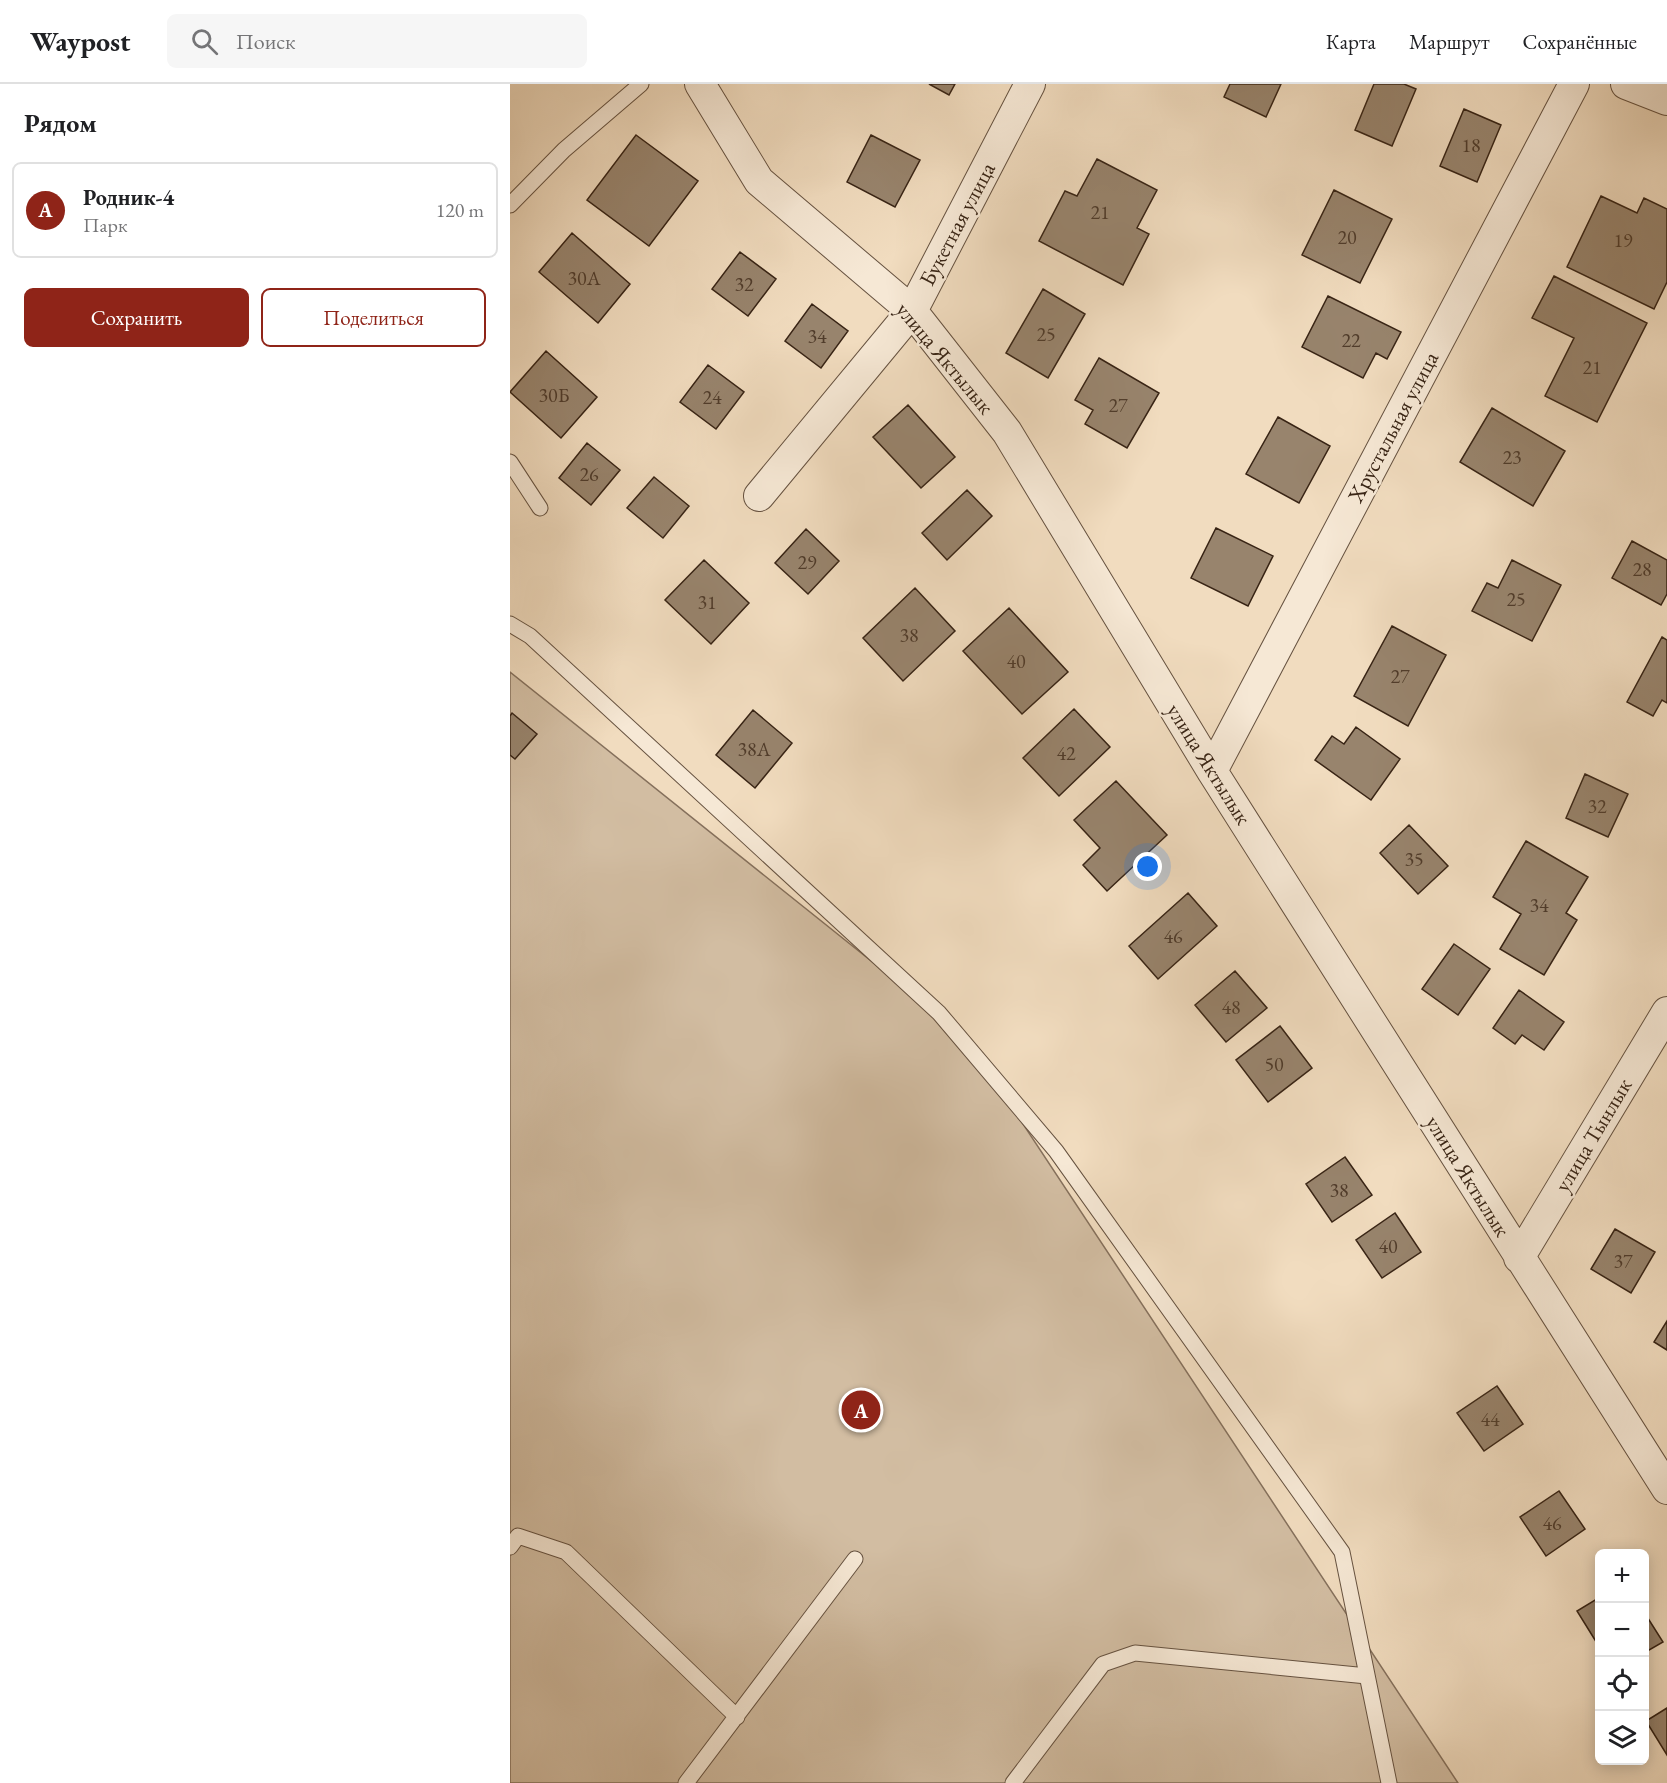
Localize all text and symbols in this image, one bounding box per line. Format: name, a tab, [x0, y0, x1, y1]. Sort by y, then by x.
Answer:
search box	[167, 14, 587, 68]
text: Waypost	[30, 23, 131, 59]
icon: search	[188, 25, 221, 58]
text: Поиск	[236, 27, 296, 56]
text: Карта	[1326, 28, 1376, 55]
text: Маршрут	[1409, 28, 1490, 55]
text: Сохранённые	[1523, 28, 1637, 55]
text: Рядом	[24, 106, 97, 140]
house number: 18	[1461, 132, 1481, 158]
street label: Букетная улица	[912, 157, 1002, 291]
text: Родник-4	[83, 183, 174, 212]
text: A	[38, 197, 53, 223]
text: 120 m	[436, 197, 484, 223]
house number: 21	[1090, 199, 1110, 225]
text: Парк	[83, 212, 127, 238]
house number: 20	[1337, 224, 1357, 250]
house number: 19	[1613, 227, 1633, 253]
house number: 30А	[567, 265, 601, 291]
house number: 32	[734, 271, 754, 297]
button: Сохранить	[24, 288, 249, 347]
button: Поделиться	[261, 288, 486, 347]
street label: улица Яктылык	[890, 296, 1001, 421]
house number: 25	[1036, 321, 1056, 347]
house number: 34	[807, 323, 827, 349]
house number: 22	[1341, 327, 1361, 353]
street label: Хрустальная улица	[1340, 346, 1445, 509]
house number: 21	[1582, 354, 1602, 380]
house number: 30Б	[539, 382, 570, 408]
house number: 24	[702, 384, 722, 410]
house number: 27	[1108, 392, 1128, 418]
house number: 23	[1502, 444, 1522, 470]
house number: 26	[579, 461, 599, 487]
house number: 29	[797, 549, 817, 575]
house number: 28	[1632, 556, 1652, 582]
house number: 25	[1506, 586, 1526, 612]
house number: 31	[697, 589, 717, 615]
house number: 38	[899, 622, 919, 648]
house number: 40	[1006, 648, 1026, 674]
house number: 27	[1390, 663, 1410, 689]
street label: улица Яктылык	[1160, 698, 1258, 831]
house number: 38А	[737, 736, 771, 762]
house number: 42	[1056, 740, 1076, 766]
house number: 32	[1587, 793, 1607, 819]
house number: 35	[1404, 846, 1424, 872]
your location	[1133, 852, 1162, 881]
house number: 34	[1529, 892, 1549, 918]
house number: 46	[1163, 923, 1183, 949]
house number: 48	[1221, 994, 1241, 1020]
house number: 50	[1264, 1051, 1284, 1077]
street label: улица Тынлык	[1548, 1072, 1639, 1197]
street label: улица Яктылык	[1419, 1110, 1517, 1243]
house number: 38	[1329, 1177, 1349, 1203]
house number: 40	[1378, 1233, 1398, 1259]
house number: 37	[1613, 1248, 1633, 1274]
pin: A	[842, 1388, 880, 1432]
house number: 44	[1480, 1406, 1500, 1432]
house number: 46	[1542, 1510, 1562, 1536]
map controls	[1595, 1549, 1649, 1765]
button: +	[1595, 1549, 1649, 1603]
button: −	[1595, 1603, 1649, 1657]
button: locate	[1595, 1657, 1649, 1711]
button: layers	[1595, 1711, 1649, 1765]

